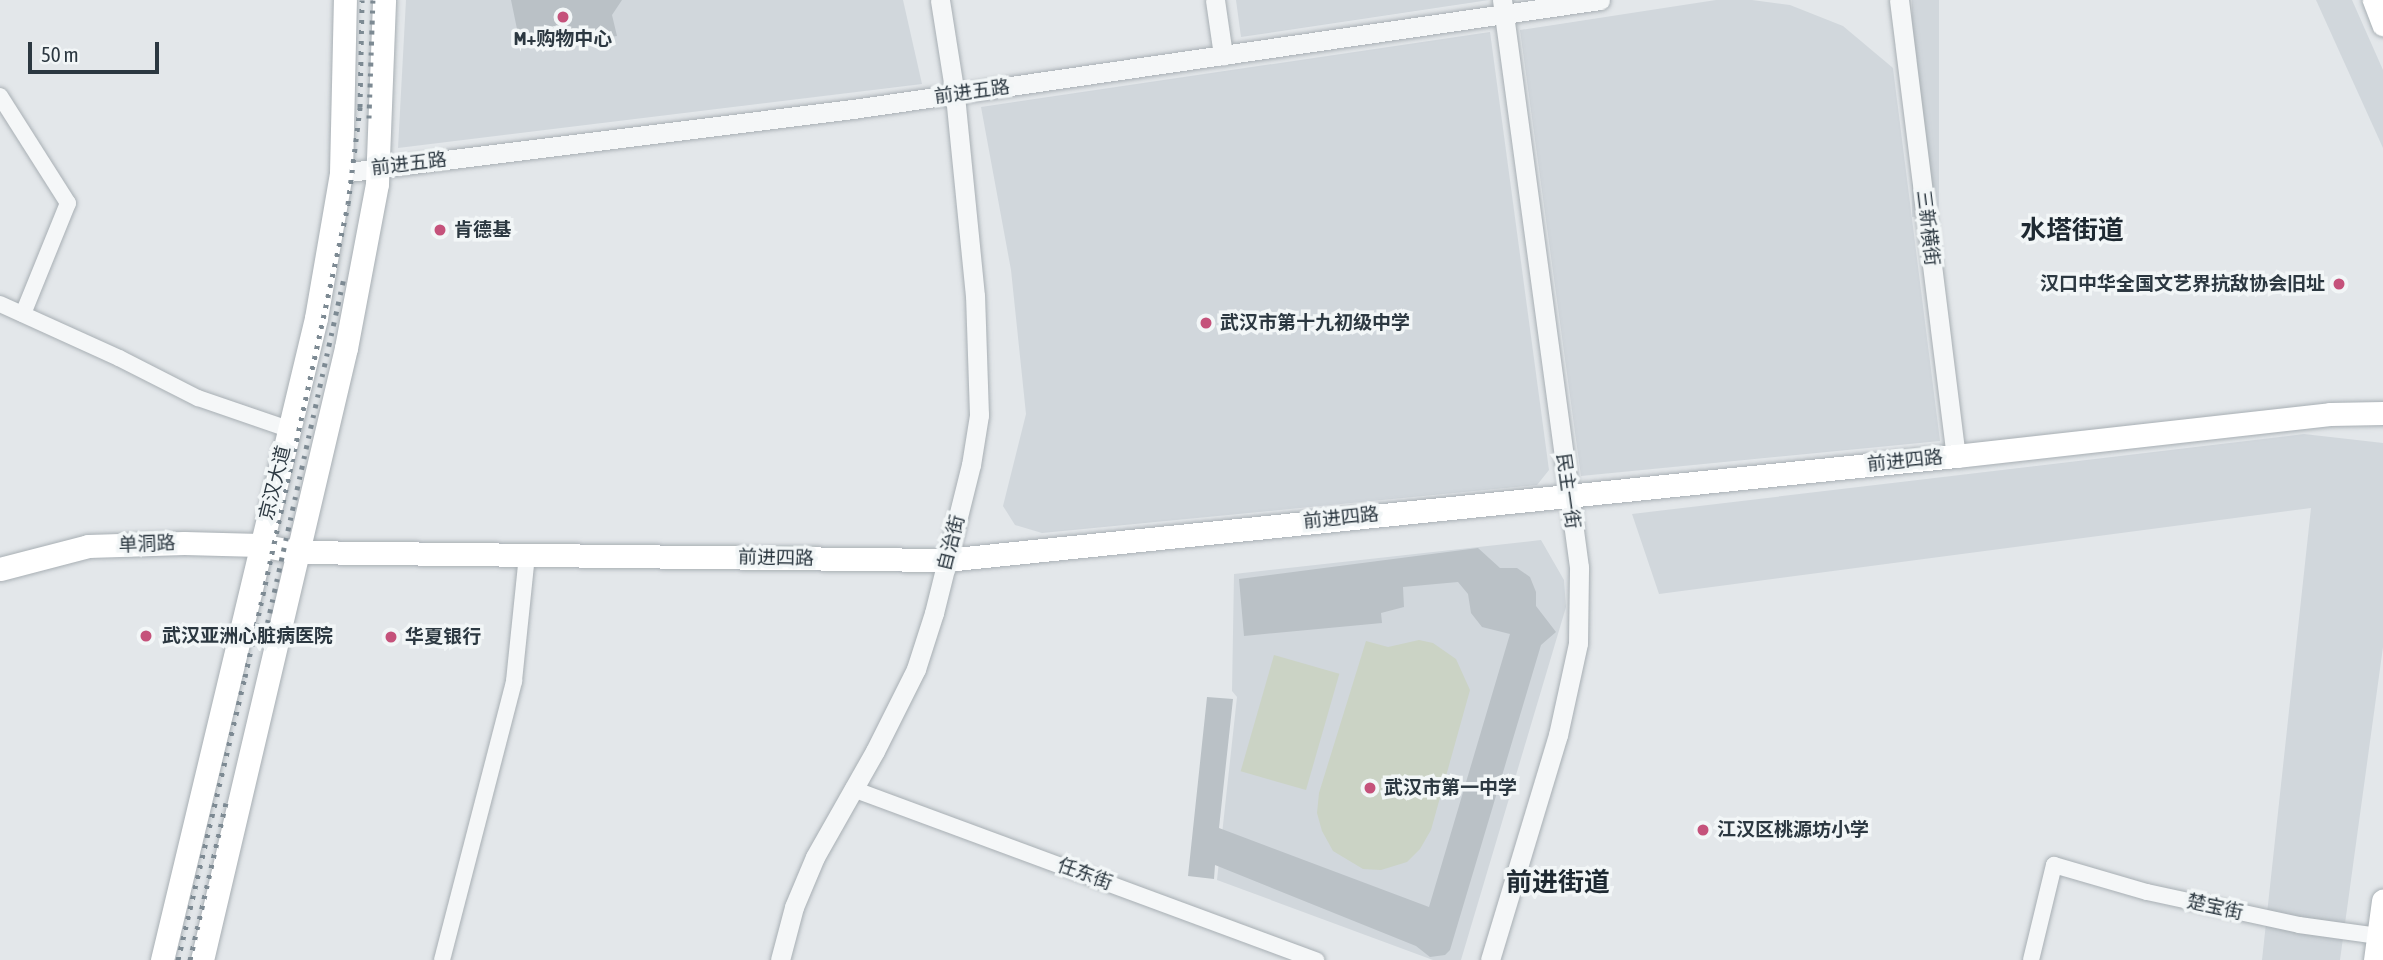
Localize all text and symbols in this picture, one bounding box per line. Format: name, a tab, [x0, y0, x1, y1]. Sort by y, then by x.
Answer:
marker: M+购物中心	[555, 9, 571, 25]
scale bar	[32, 28, 163, 72]
place label: M+购物中心	[514, 28, 612, 50]
text: 50 m	[41, 42, 79, 66]
street label: 前进五路	[933, 75, 1011, 109]
street label: 前进五路	[370, 148, 448, 180]
street label: 三新横街	[1912, 189, 1944, 267]
district label: 水塔街道	[2020, 215, 2124, 247]
place label: 肯德基	[454, 219, 511, 241]
marker: 肯德基	[432, 222, 448, 238]
place label: 汉口中华全国文艺界抗敌协会旧址	[2040, 273, 2325, 295]
marker: 汉口中华全国文艺界抗敌协会旧址	[2331, 276, 2347, 292]
place label: 武汉市第十九初级中学	[1220, 312, 1410, 334]
marker: 武汉市第十九初级中学	[1198, 315, 1214, 331]
street label: 京汉大道	[255, 443, 295, 523]
street label: 前进四路	[1866, 446, 1944, 476]
street label: 民主一街	[1551, 452, 1585, 530]
street label: 前进四路	[1302, 503, 1380, 533]
street label: 自治街	[933, 513, 969, 573]
street label: 单洞路	[118, 532, 176, 556]
street label: 前进四路	[738, 546, 814, 570]
place label: 武汉亚洲心脏病医院	[162, 625, 333, 647]
marker: 武汉亚洲心脏病医院	[136, 626, 156, 646]
place label: 华夏银行	[405, 626, 481, 648]
marker: 华夏银行	[383, 629, 399, 645]
place label: 武汉市第一中学	[1384, 777, 1517, 799]
marker: 武汉市第一中学	[1362, 780, 1378, 796]
place label: 江汉区桃源坊小学	[1717, 819, 1869, 841]
marker: 江汉区桃源坊小学	[1695, 822, 1711, 838]
street label: 任东街	[1054, 854, 1116, 894]
district label: 前进街道	[1506, 867, 1610, 899]
street label: 楚宝街	[2185, 890, 2245, 924]

